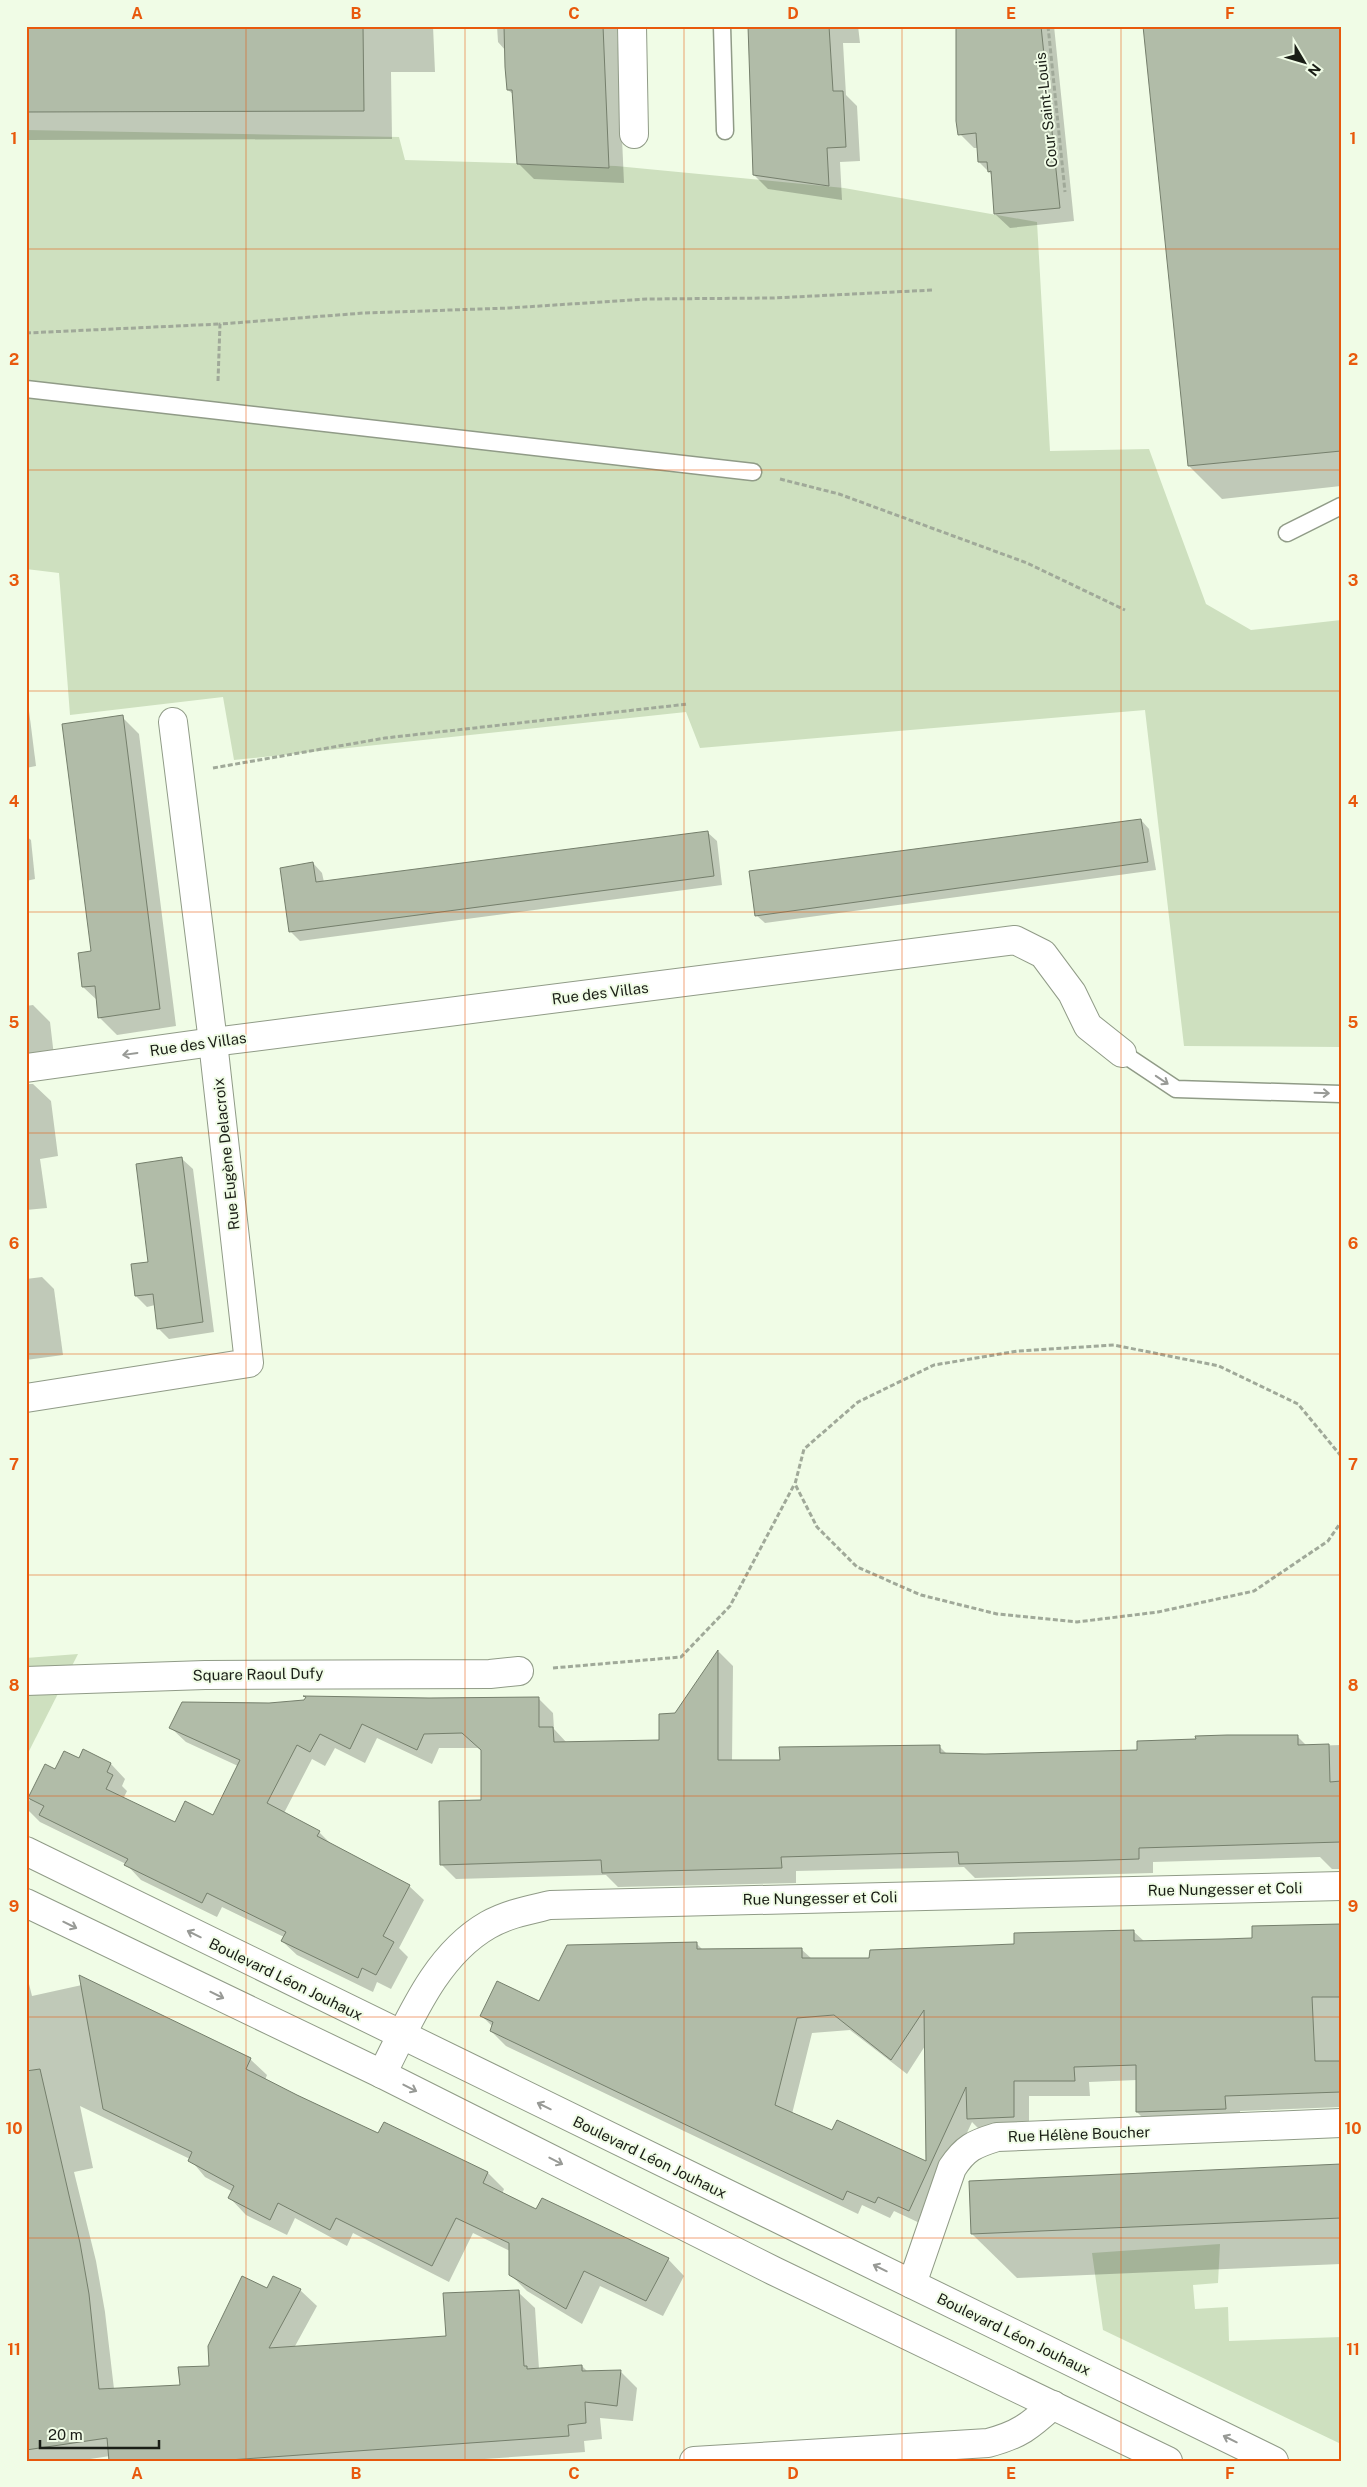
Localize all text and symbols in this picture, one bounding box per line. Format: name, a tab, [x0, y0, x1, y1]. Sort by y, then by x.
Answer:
text: A	[131, 4, 143, 23]
text: B	[351, 4, 362, 23]
text: C	[568, 4, 580, 23]
text: D	[787, 4, 799, 23]
text: E	[1006, 4, 1016, 23]
text: F	[1225, 4, 1235, 23]
north arrow	[1280, 38, 1330, 88]
street label: Cour Saint-Louis	[1032, 52, 1060, 168]
text: N	[1305, 61, 1324, 79]
text: 1	[11, 129, 17, 148]
text: 1	[1350, 129, 1356, 148]
text: 2	[9, 350, 19, 369]
text: 2	[1348, 350, 1358, 369]
text: 3	[9, 571, 19, 590]
text: 3	[1348, 571, 1358, 590]
text: 4	[9, 792, 20, 811]
text: 4	[1348, 792, 1359, 811]
street label: Rue des Villas	[551, 979, 649, 1007]
text: 5	[9, 1013, 20, 1032]
text: 5	[1348, 1013, 1359, 1032]
street label: Rue des Villas	[149, 1029, 247, 1059]
one-way arrow	[122, 1049, 138, 1059]
one-way arrow	[1155, 1075, 1169, 1085]
street label: Rue Eugène Delacroix	[210, 1077, 242, 1231]
one-way arrow	[1314, 1088, 1330, 1098]
text: 6	[9, 1234, 19, 1253]
text: 6	[1348, 1234, 1358, 1253]
text: 7	[9, 1455, 19, 1474]
text: 7	[1348, 1455, 1358, 1474]
street label: Square Raoul Dufy	[193, 1664, 323, 1684]
text: 8	[9, 1676, 20, 1695]
text: 8	[1348, 1676, 1359, 1695]
street label: Rue Nungesser et Coli	[1148, 1879, 1302, 1899]
street label: Rue Nungesser et Coli	[743, 1888, 897, 1908]
text: 9	[9, 1897, 19, 1916]
text: 9	[1348, 1897, 1358, 1916]
one-way arrow	[62, 1920, 77, 1930]
one-way arrow	[187, 1929, 202, 1938]
street label: Boulevard Léon Jouhaux	[206, 1934, 366, 2024]
one-way arrow	[209, 1991, 224, 2000]
one-way arrow	[403, 2083, 418, 2093]
one-way arrow	[537, 2101, 552, 2110]
street label: Boulevard Léon Jouhaux	[570, 2112, 730, 2202]
text: 10	[5, 2119, 23, 2138]
text: 10	[1344, 2119, 1362, 2138]
street label: Rue Hélène Boucher	[1008, 2123, 1151, 2145]
one-way arrow	[548, 2156, 563, 2166]
one-way arrow	[873, 2263, 888, 2272]
street label: Boulevard Léon Jouhaux	[934, 2289, 1094, 2379]
text: 11	[7, 2340, 21, 2359]
text: 11	[1346, 2340, 1360, 2359]
scale bar	[40, 2417, 159, 2449]
text: 20 m	[48, 2426, 83, 2443]
one-way arrow	[1223, 2434, 1238, 2443]
text: A	[131, 2464, 143, 2483]
text: B	[351, 2464, 362, 2483]
text: C	[568, 2464, 580, 2483]
text: D	[787, 2464, 799, 2483]
text: E	[1006, 2464, 1016, 2483]
text: F	[1225, 2464, 1235, 2483]

